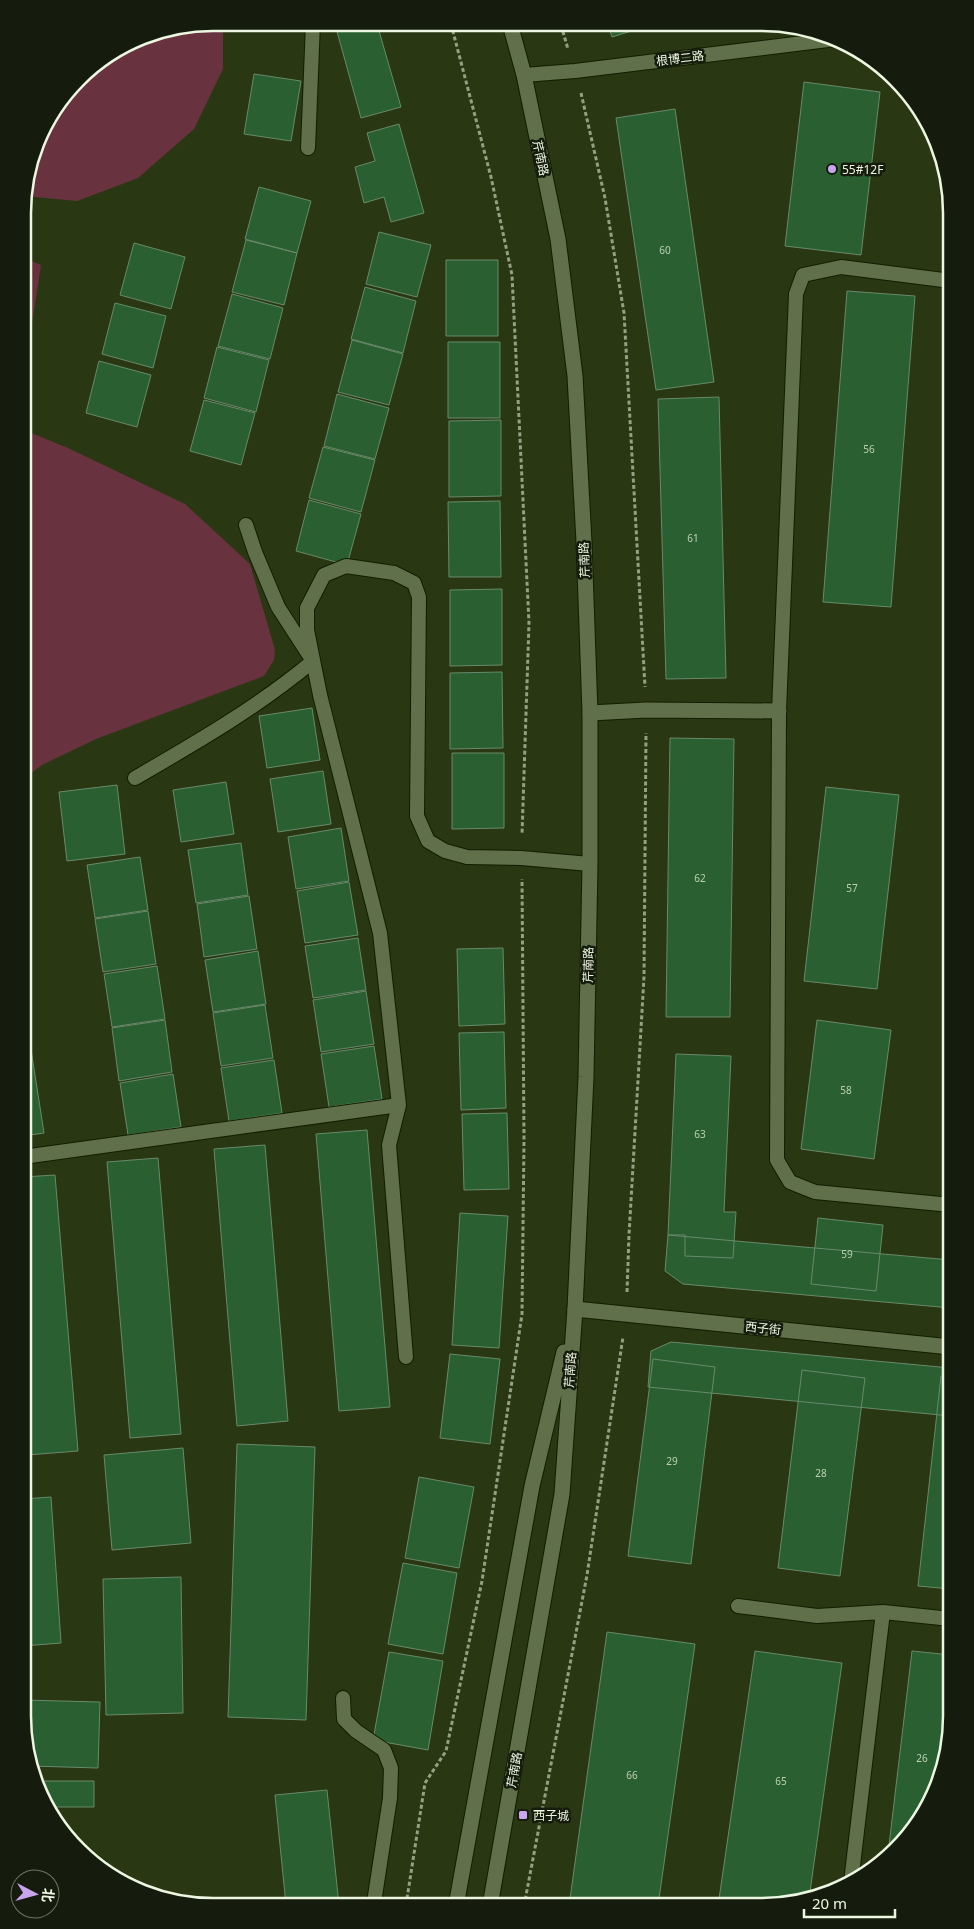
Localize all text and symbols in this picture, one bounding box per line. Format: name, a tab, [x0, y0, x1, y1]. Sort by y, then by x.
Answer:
street label: 根博二路	[655, 47, 705, 69]
street label: 芹南路	[529, 139, 553, 177]
place label: 55#12F	[842, 161, 883, 178]
marker: 55#12F	[826, 163, 838, 175]
house number: 60	[659, 243, 671, 257]
house number: 56	[863, 442, 875, 456]
house number: 61	[687, 531, 699, 545]
street label: 芹南路	[575, 542, 593, 578]
house number: 62	[694, 871, 706, 885]
house number: 57	[846, 881, 858, 895]
street label: 芹南路	[579, 947, 597, 983]
house number: 58	[840, 1083, 852, 1097]
house number: 63	[694, 1127, 706, 1141]
house number: 59	[841, 1247, 853, 1261]
street label: 西子街	[744, 1318, 782, 1338]
street label: 芹南路	[560, 1351, 580, 1389]
house number: 29	[666, 1454, 678, 1468]
house number: 28	[815, 1466, 827, 1480]
street label: 芹南路	[503, 1751, 525, 1789]
house number: 26	[916, 1751, 928, 1765]
house number: 66	[626, 1768, 638, 1782]
house number: 65	[775, 1774, 787, 1788]
place label: 西子城	[533, 1807, 569, 1824]
marker: 西子城	[517, 1809, 529, 1821]
north arrow	[10, 1869, 60, 1919]
scale bar	[804, 1886, 895, 1918]
text: 北	[38, 1887, 59, 1903]
text: 20 m	[812, 1893, 847, 1913]

